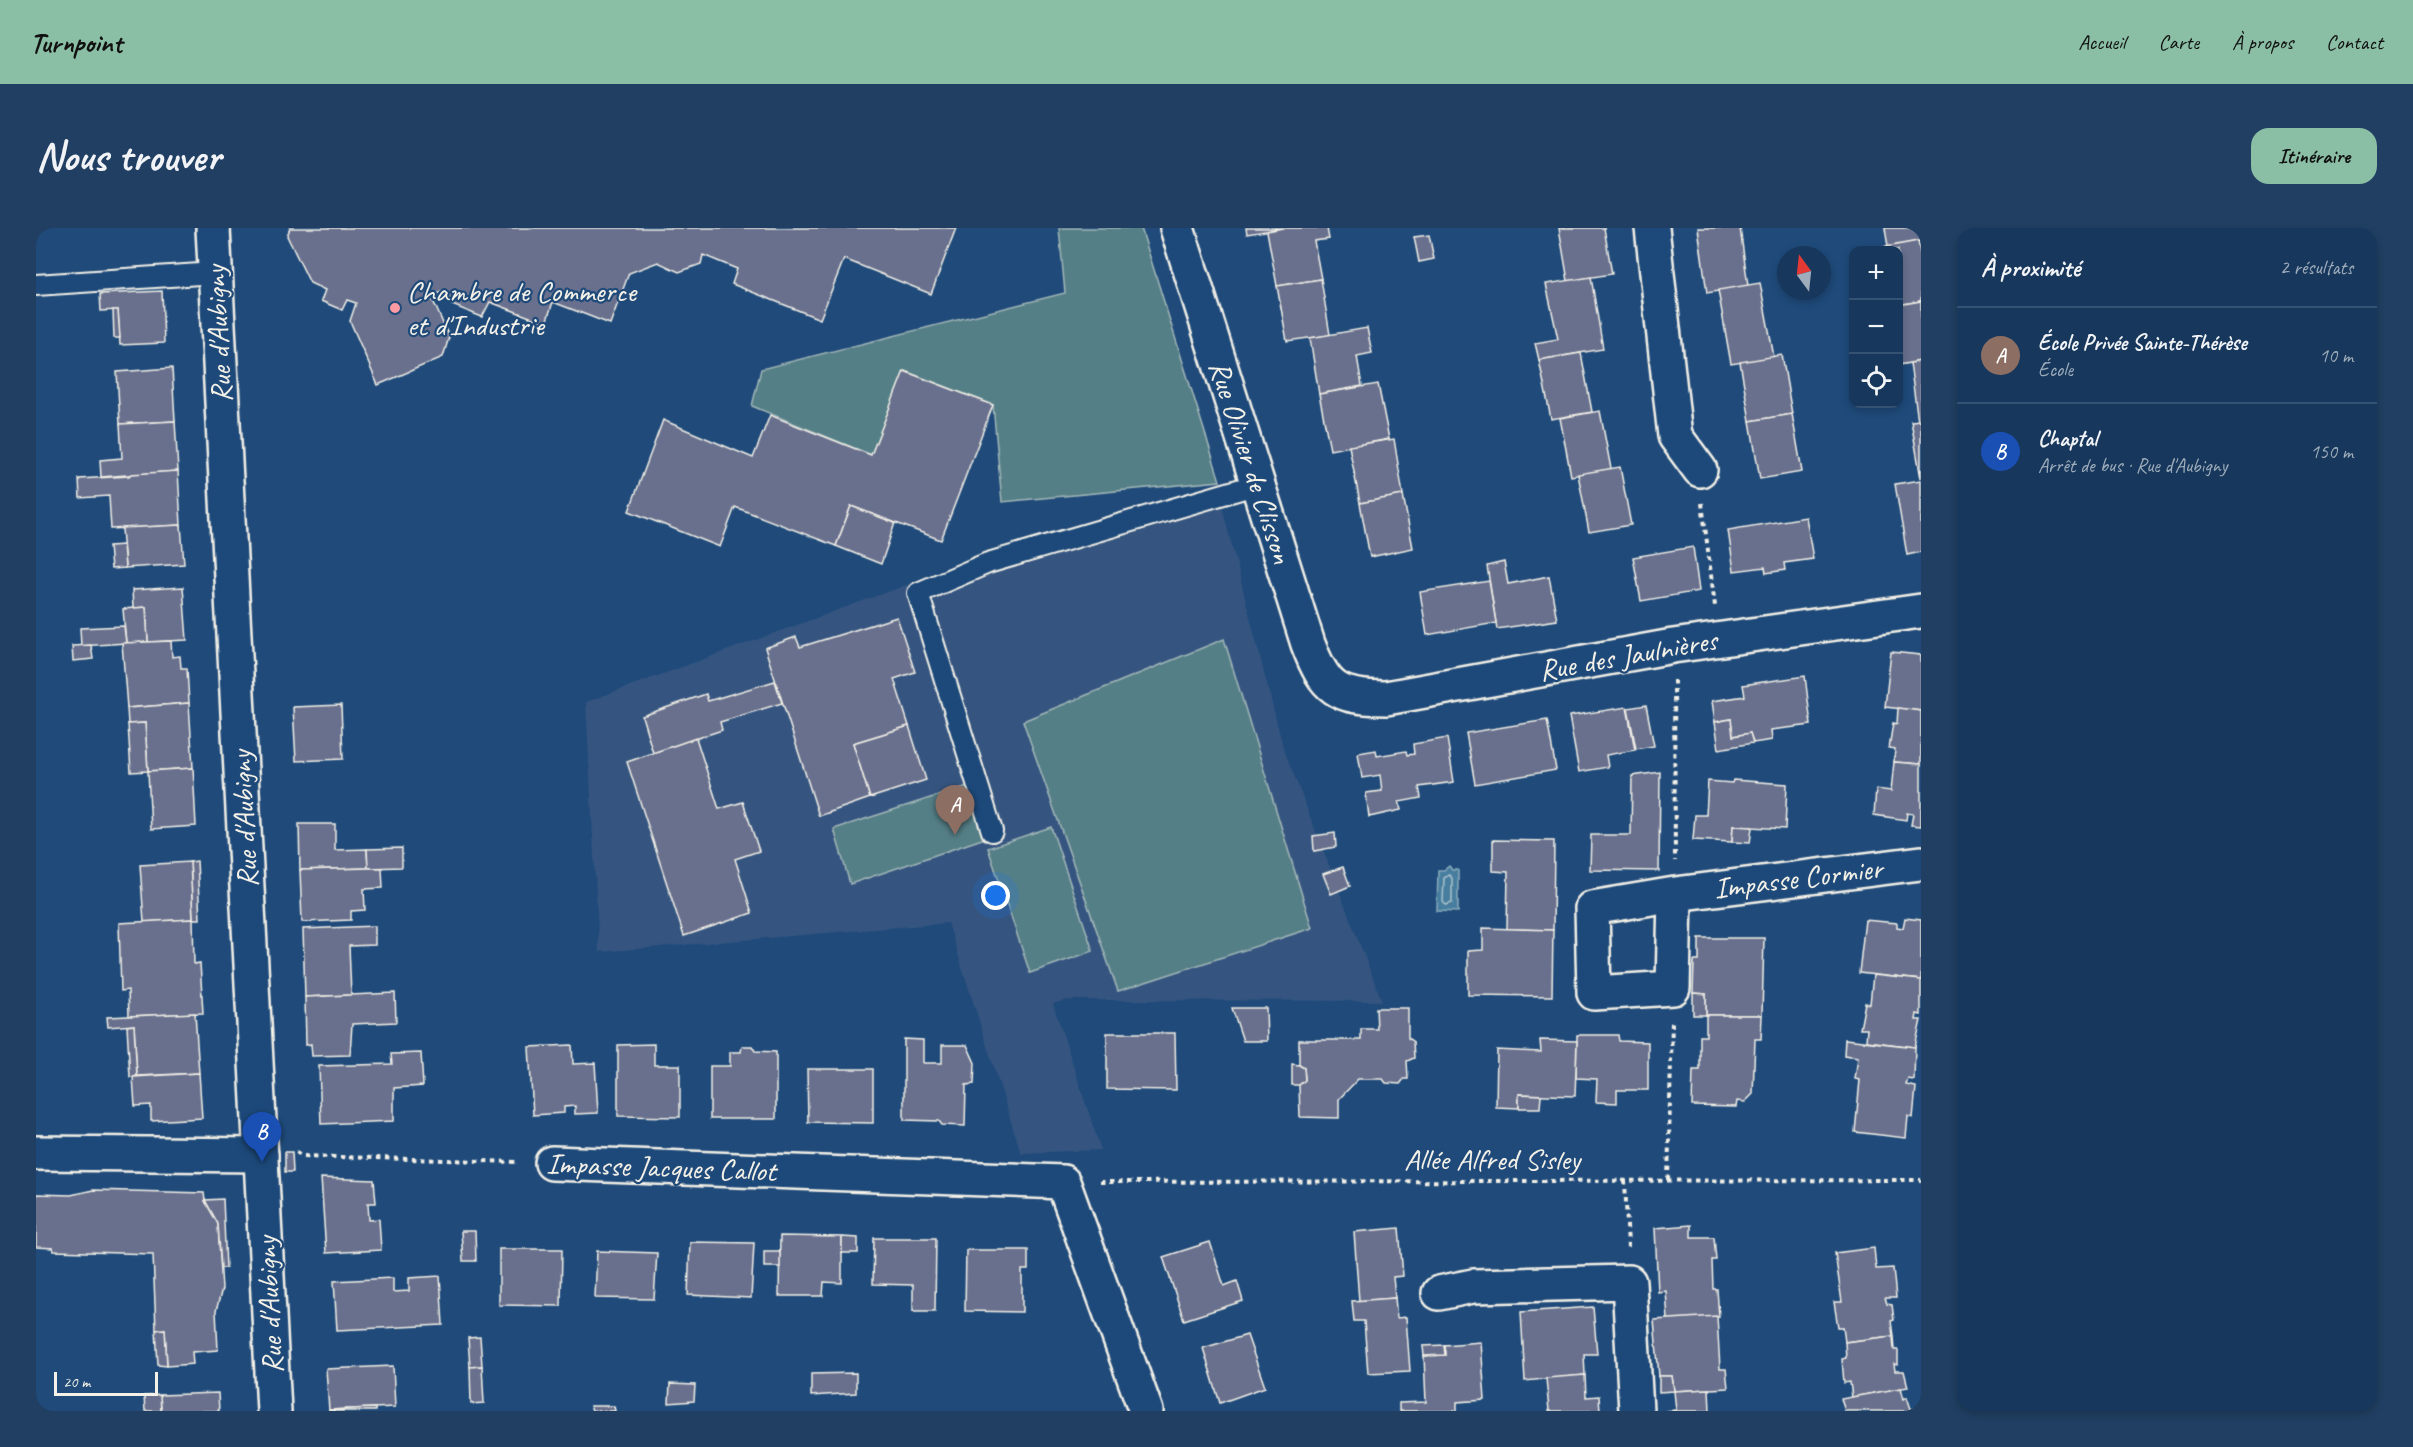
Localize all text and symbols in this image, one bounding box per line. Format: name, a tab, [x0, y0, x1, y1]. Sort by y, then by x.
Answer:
text: Turnpoint	[30, 25, 122, 60]
text: Accueil	[2078, 29, 2126, 55]
text: Carte	[2159, 29, 2199, 55]
text: À propos	[2232, 29, 2293, 55]
text: Contact	[2326, 29, 2383, 55]
button: Itinéraire	[2251, 128, 2377, 184]
text: Nous trouver	[36, 130, 220, 183]
north arrow	[1777, 246, 1831, 300]
map controls	[1849, 246, 1903, 408]
button: +	[1849, 246, 1903, 300]
text: À proximité	[1981, 251, 2080, 284]
text: 2 résultats	[2280, 255, 2353, 280]
street label: Rue d'Aubigny	[195, 262, 241, 404]
place label: Chambre de Commerce et d'Industrie	[407, 272, 638, 344]
button: −	[1849, 300, 1903, 354]
marker: Chambre de Commerce et d'Industrie	[388, 301, 402, 315]
text: École Privée Sainte-Thérèse	[2038, 329, 2247, 357]
text: A	[1995, 343, 2006, 368]
text: 10 m	[2319, 343, 2353, 368]
button: locate	[1849, 354, 1903, 408]
street label: Rue Olivier de Clisson	[1200, 356, 1302, 569]
text: École	[2038, 357, 2073, 382]
text: Chaptal	[2038, 425, 2097, 453]
text: B	[1995, 439, 2006, 464]
text: 150 m	[2310, 439, 2353, 464]
text: Arrêt de bus · Rue d'Aubigny	[2038, 453, 2227, 478]
street label: Rue des Jaulnières	[1536, 620, 1723, 689]
street label: Rue d'Aubigny	[221, 747, 267, 889]
pin: A	[936, 786, 974, 835]
street label: Impasse Cormier	[1712, 848, 1887, 907]
your location	[981, 881, 1010, 910]
pin: B	[242, 1112, 282, 1162]
street label: Allée Alfred Sisley	[1404, 1140, 1583, 1178]
street label: Impasse Jacques Callot	[546, 1144, 779, 1190]
street label: Rue d'Aubigny	[246, 1233, 292, 1375]
scale bar	[54, 1369, 158, 1396]
text: 20 m	[63, 1372, 90, 1392]

